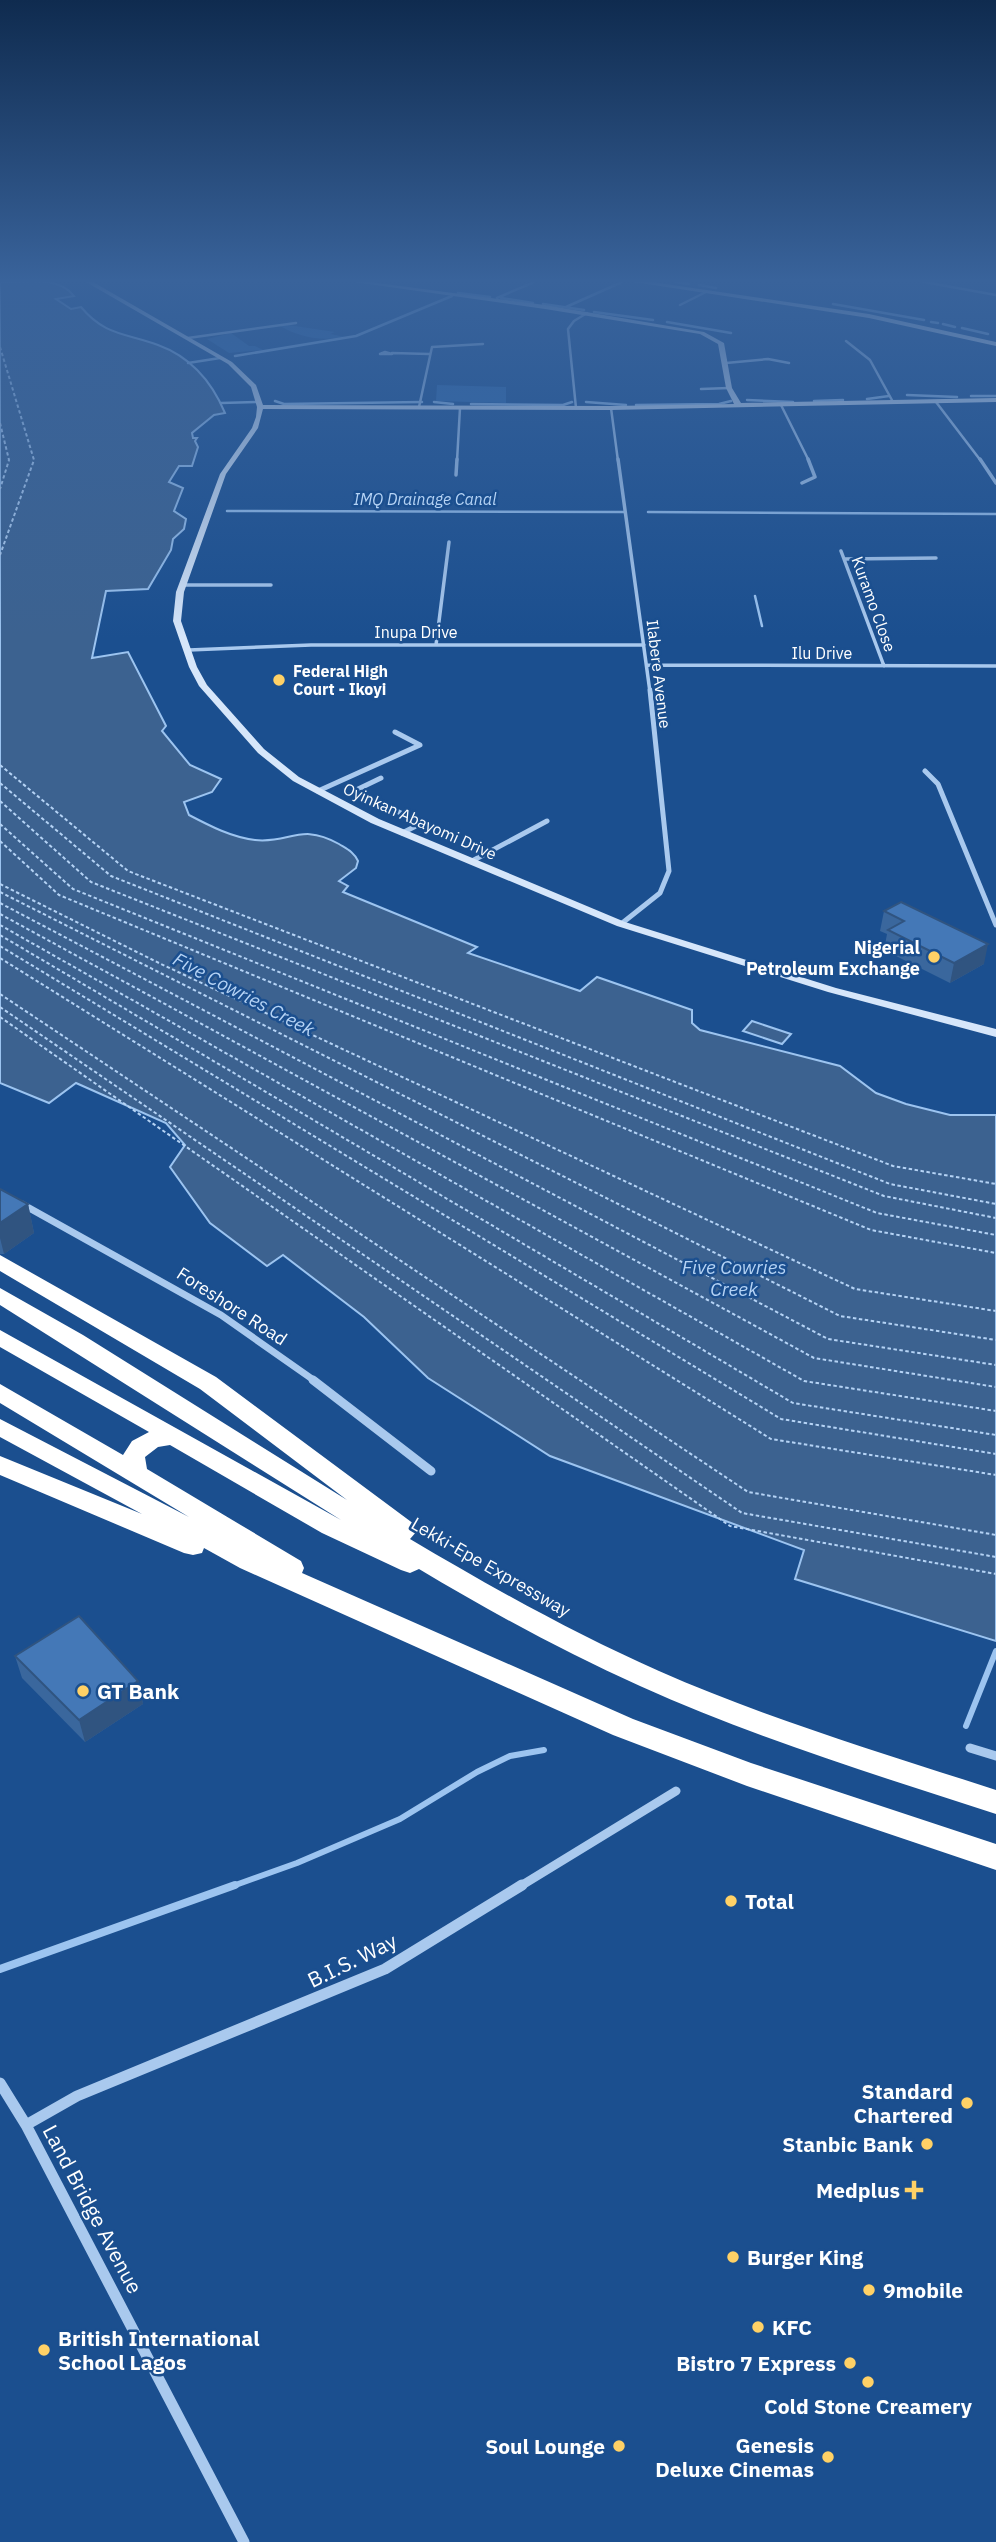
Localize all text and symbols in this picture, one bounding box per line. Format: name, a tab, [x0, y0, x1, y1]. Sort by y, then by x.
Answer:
water label: IMQ Drainage Canal	[354, 489, 497, 509]
street label: Kuramo Close	[848, 554, 901, 655]
street label: Ilabere Avenue	[642, 619, 676, 730]
street label: Inupa Drive	[374, 622, 458, 642]
street label: Ilu Drive	[792, 643, 853, 663]
place label: Federal High Court - Ikoyi	[293, 661, 388, 699]
marker: Federal High Court - Ikoyi	[271, 672, 287, 688]
street label: Oyinkan Abayomi Drive	[340, 778, 500, 864]
place label: Nigerial Petroleum Exchange	[746, 936, 921, 980]
water label: Five Cowries Creek	[169, 947, 320, 1042]
marker: Nigerial Petroleum Exchange	[926, 949, 942, 965]
water label: Five Cowries Creek	[682, 1255, 786, 1301]
street label: Foreshore Road	[172, 1262, 292, 1350]
street label: Lekki-Epe Expressway	[407, 1512, 575, 1622]
place label: GT Bank	[97, 1677, 180, 1705]
marker: GT Bank	[75, 1683, 91, 1699]
place label: Total	[745, 1887, 794, 1915]
marker: Total	[723, 1893, 739, 1909]
street label: B.I.S. Way	[303, 1926, 402, 1994]
place label: Standard Chartered	[854, 2077, 953, 2129]
marker: Standard Chartered	[959, 2095, 975, 2111]
street label: Land Bridge Avenue	[37, 2120, 149, 2298]
place label: Stanbic Bank	[782, 2130, 914, 2158]
marker: Stanbic Bank	[919, 2136, 935, 2152]
place label: Medplus	[816, 2176, 900, 2204]
marker: Medplus	[906, 2182, 922, 2198]
place label: Burger King	[747, 2243, 864, 2271]
marker: Burger King	[725, 2249, 741, 2265]
place label: 9mobile	[883, 2276, 963, 2304]
marker: 9mobile	[861, 2282, 877, 2298]
place label: KFC	[772, 2313, 812, 2341]
marker: KFC	[750, 2319, 766, 2335]
place label: British International School Lagos	[58, 2324, 260, 2376]
marker: British International School Lagos	[36, 2342, 52, 2358]
place label: Bistro 7 Express	[676, 2349, 836, 2377]
marker: Bistro 7 Express	[842, 2355, 858, 2371]
marker: Cold Stone Creamery	[860, 2374, 876, 2390]
place label: Cold Stone Creamery	[764, 2392, 973, 2420]
place label: Genesis Deluxe Cinemas	[655, 2431, 814, 2483]
place label: Soul Lounge	[485, 2432, 605, 2460]
marker: Soul Lounge	[611, 2438, 627, 2454]
marker: Genesis Deluxe Cinemas	[820, 2449, 836, 2465]

